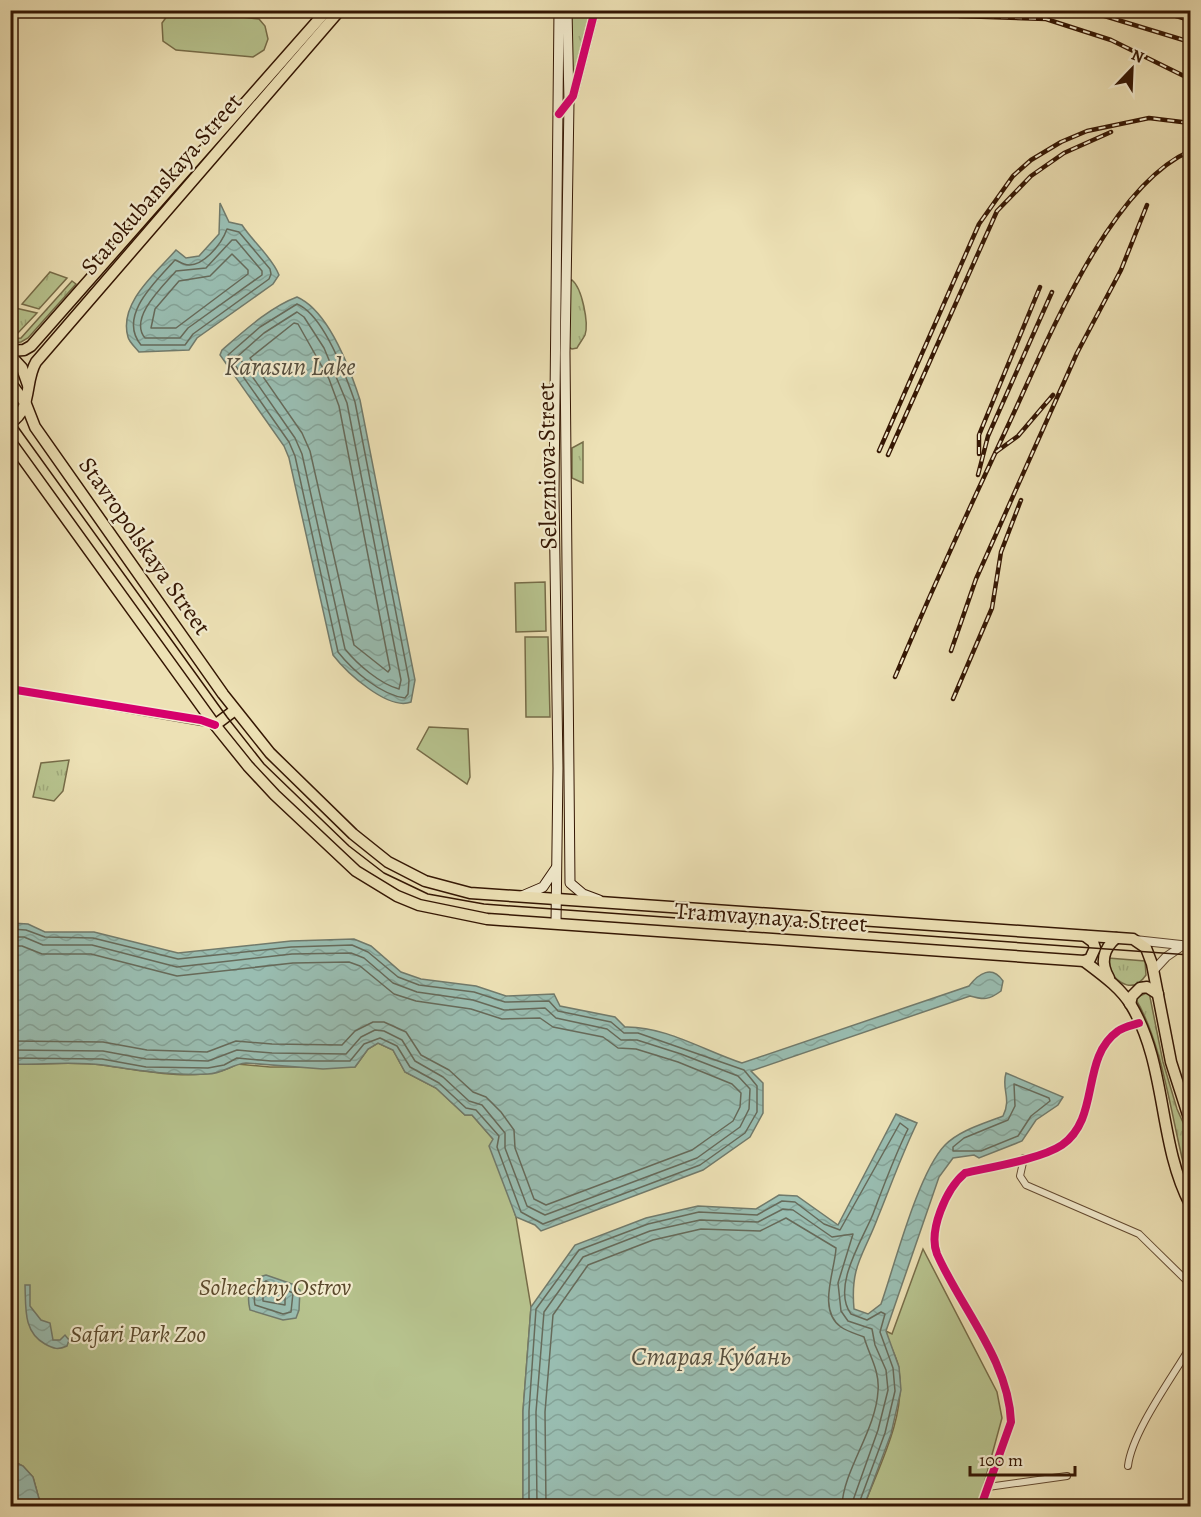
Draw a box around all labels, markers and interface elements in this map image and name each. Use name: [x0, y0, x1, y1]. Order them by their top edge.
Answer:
north arrow: [1102, 39, 1162, 99]
text: N: [1128, 44, 1147, 69]
street label: Starokubanskaya Street: [73, 86, 249, 282]
water label: Karasun Lake: [224, 349, 356, 384]
street label: Selezniova Street: [530, 382, 564, 550]
street label: Stavropolskaya Street: [72, 451, 219, 641]
street label: Tramvaynaya Street: [674, 894, 868, 940]
park label: Solnechny Ostrov: [199, 1271, 351, 1303]
park label: Safari Park Zoo: [70, 1318, 206, 1350]
water label: Старая Кубань: [631, 1339, 791, 1374]
scale bar: [970, 1439, 1075, 1477]
text: 100 m: [979, 1448, 1023, 1472]

